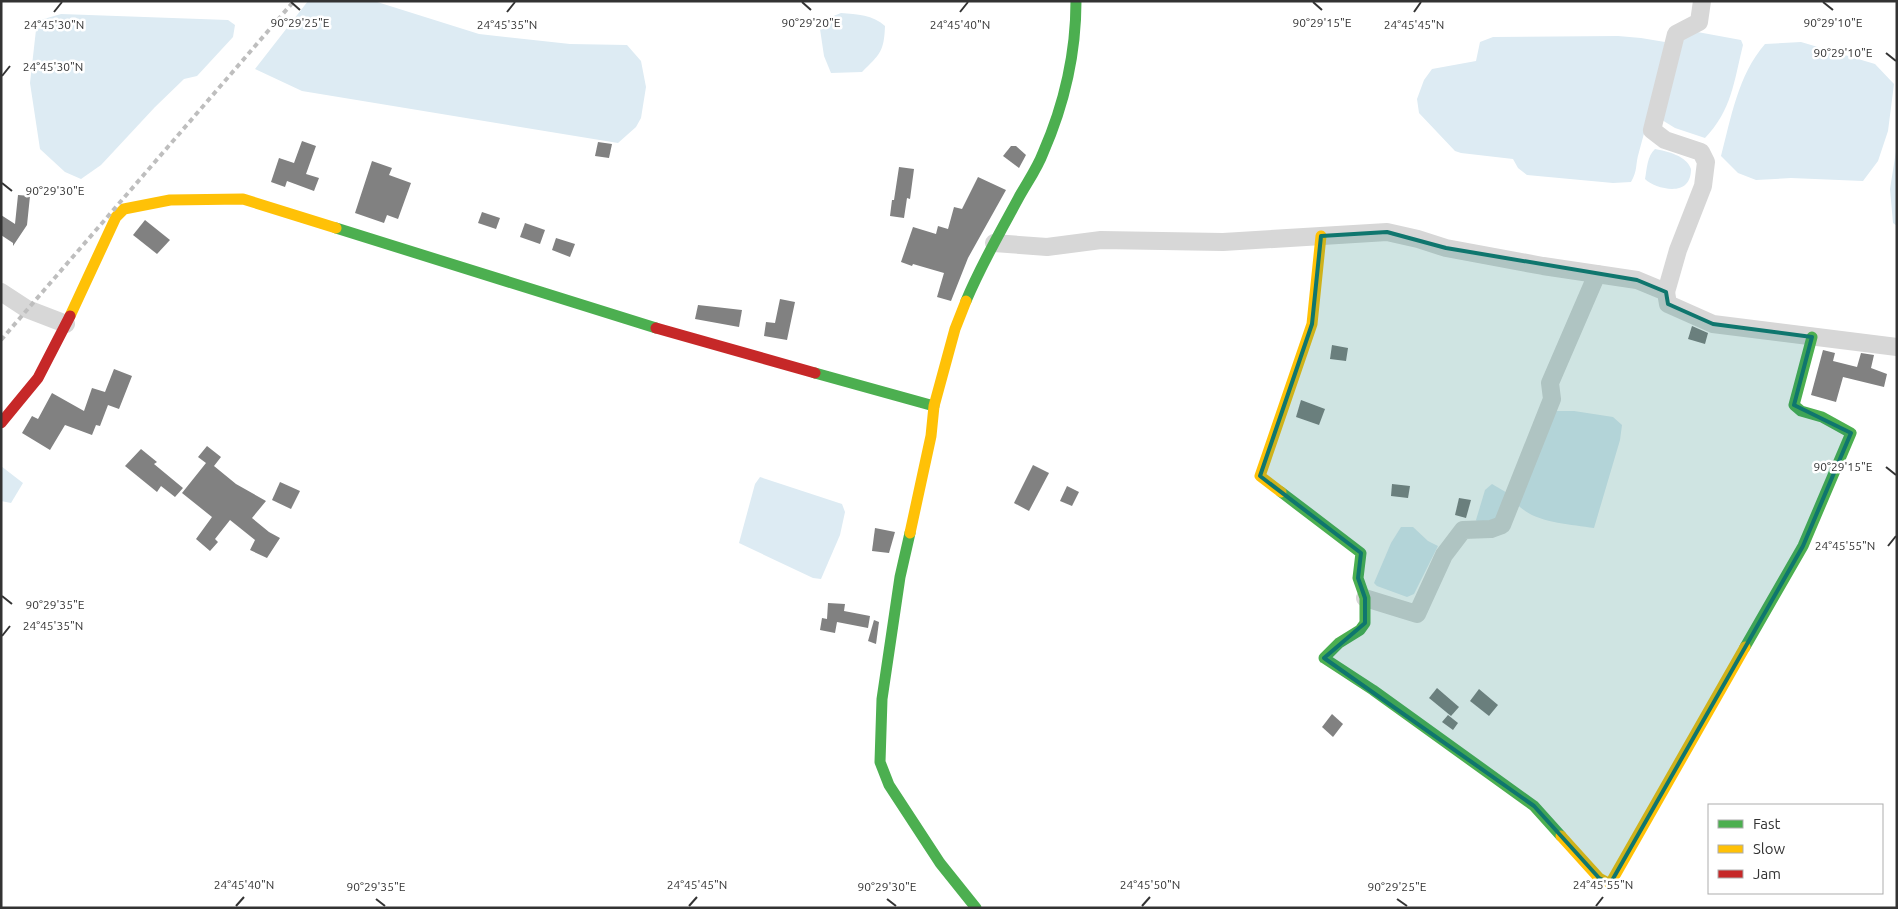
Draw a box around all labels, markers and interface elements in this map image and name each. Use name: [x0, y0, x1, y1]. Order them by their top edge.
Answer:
text: 90°29'25"E: [271, 16, 330, 29]
text: 90°29'20"E: [782, 16, 841, 29]
text: 90°29'15"E: [1293, 16, 1352, 29]
text: 90°29'10"E: [1804, 16, 1863, 29]
text: 24°45'30"N: [24, 18, 84, 31]
text: 24°45'35"N: [477, 18, 537, 31]
text: 24°45'40"N: [930, 18, 990, 31]
text: 24°45'45"N: [1384, 18, 1444, 31]
text: 90°29'10"E: [1814, 46, 1873, 59]
text: 24°45'30"N: [23, 60, 83, 73]
text: 90°29'30"E: [26, 184, 85, 197]
text: 90°29'15"E: [1814, 460, 1873, 473]
text: 24°45'55"N: [1815, 539, 1875, 552]
text: 90°29'35"E: [26, 598, 85, 611]
text: 24°45'35"N: [23, 619, 83, 632]
legend: [1708, 804, 1883, 894]
text: Fast: [1753, 815, 1781, 832]
text: Slow: [1753, 840, 1786, 857]
text: Jam: [1753, 865, 1781, 882]
text: 24°45'40"N: [214, 878, 274, 891]
text: 24°45'45"N: [667, 878, 727, 891]
text: 24°45'50"N: [1120, 878, 1180, 891]
text: 24°45'55"N: [1573, 878, 1633, 891]
text: 90°29'35"E: [347, 880, 406, 893]
text: 90°29'30"E: [858, 880, 917, 893]
text: 90°29'25"E: [1368, 880, 1427, 893]

